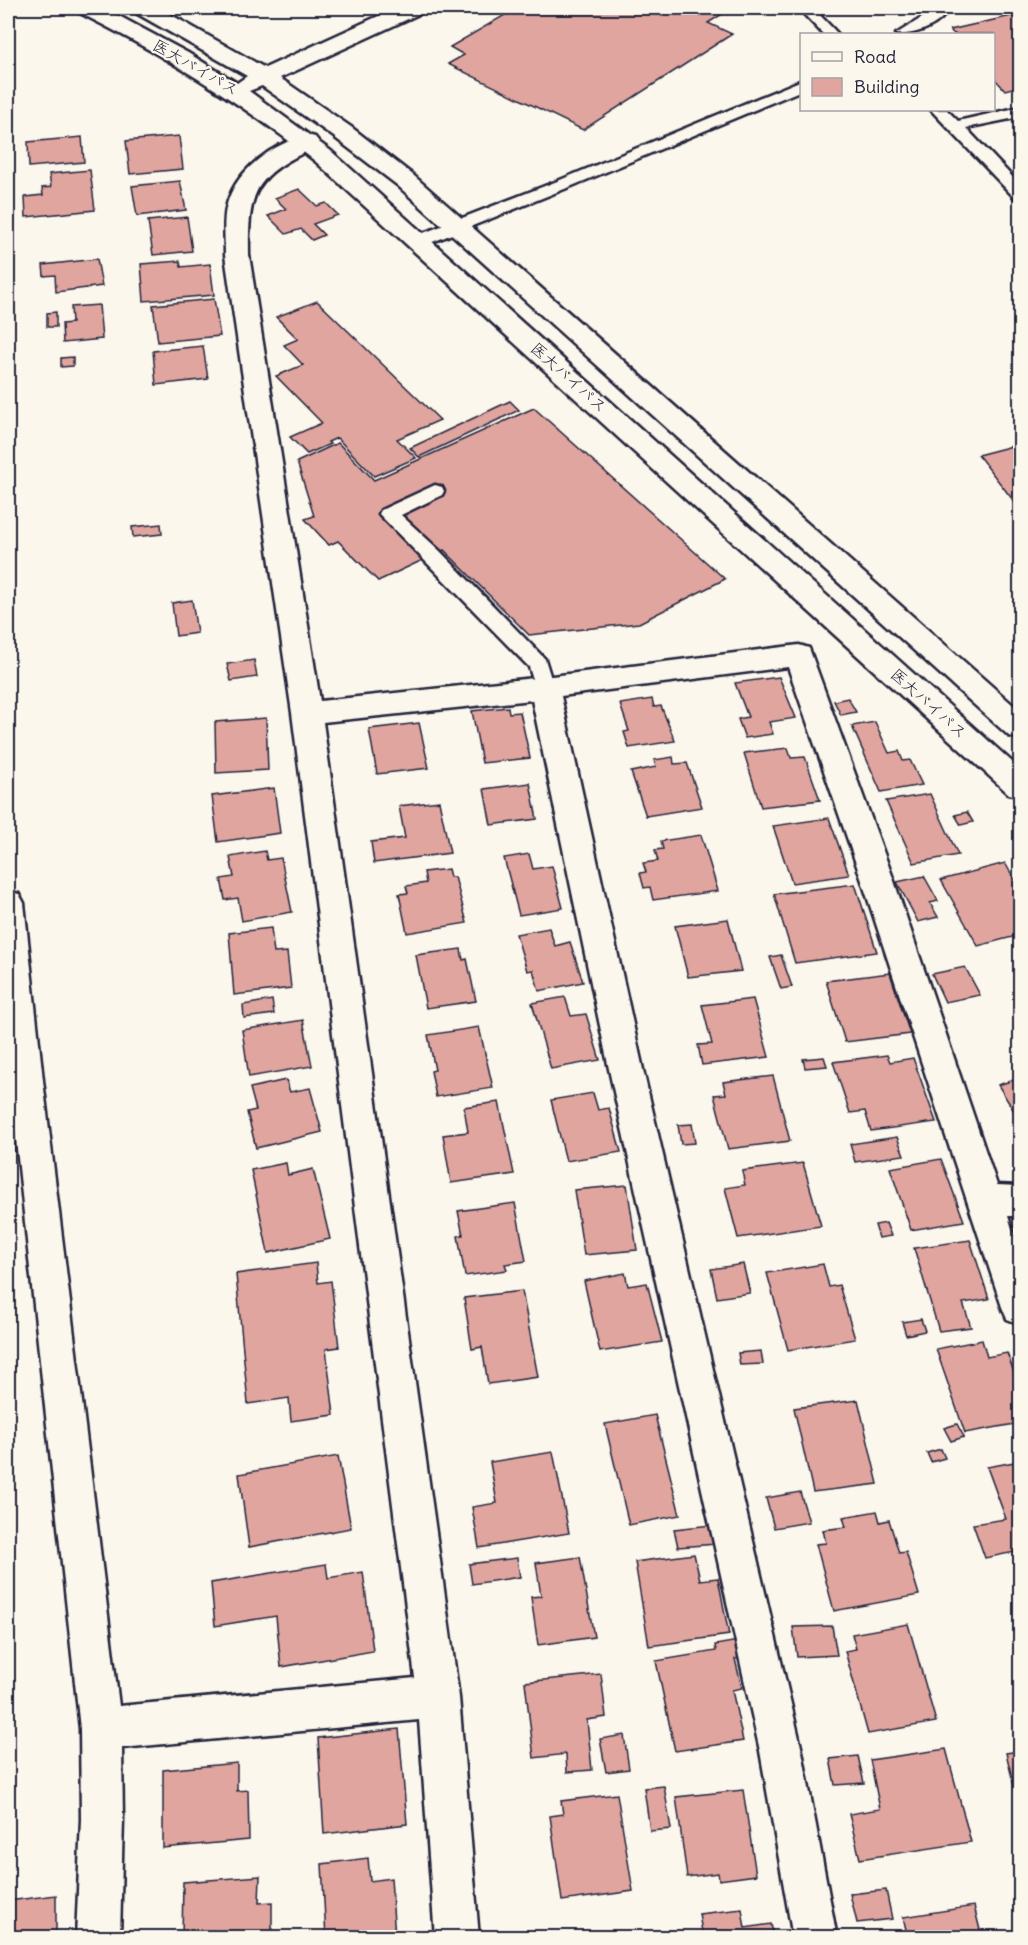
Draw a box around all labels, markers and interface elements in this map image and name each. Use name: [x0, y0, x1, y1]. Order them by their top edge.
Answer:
legend: [800, 33, 995, 111]
street label: 医大バイパス: [150, 34, 242, 100]
text: Road: [854, 45, 897, 68]
text: Building: [854, 75, 919, 98]
street label: 医大バイパス: [527, 338, 611, 416]
street label: 医大バイパス: [887, 664, 971, 742]

